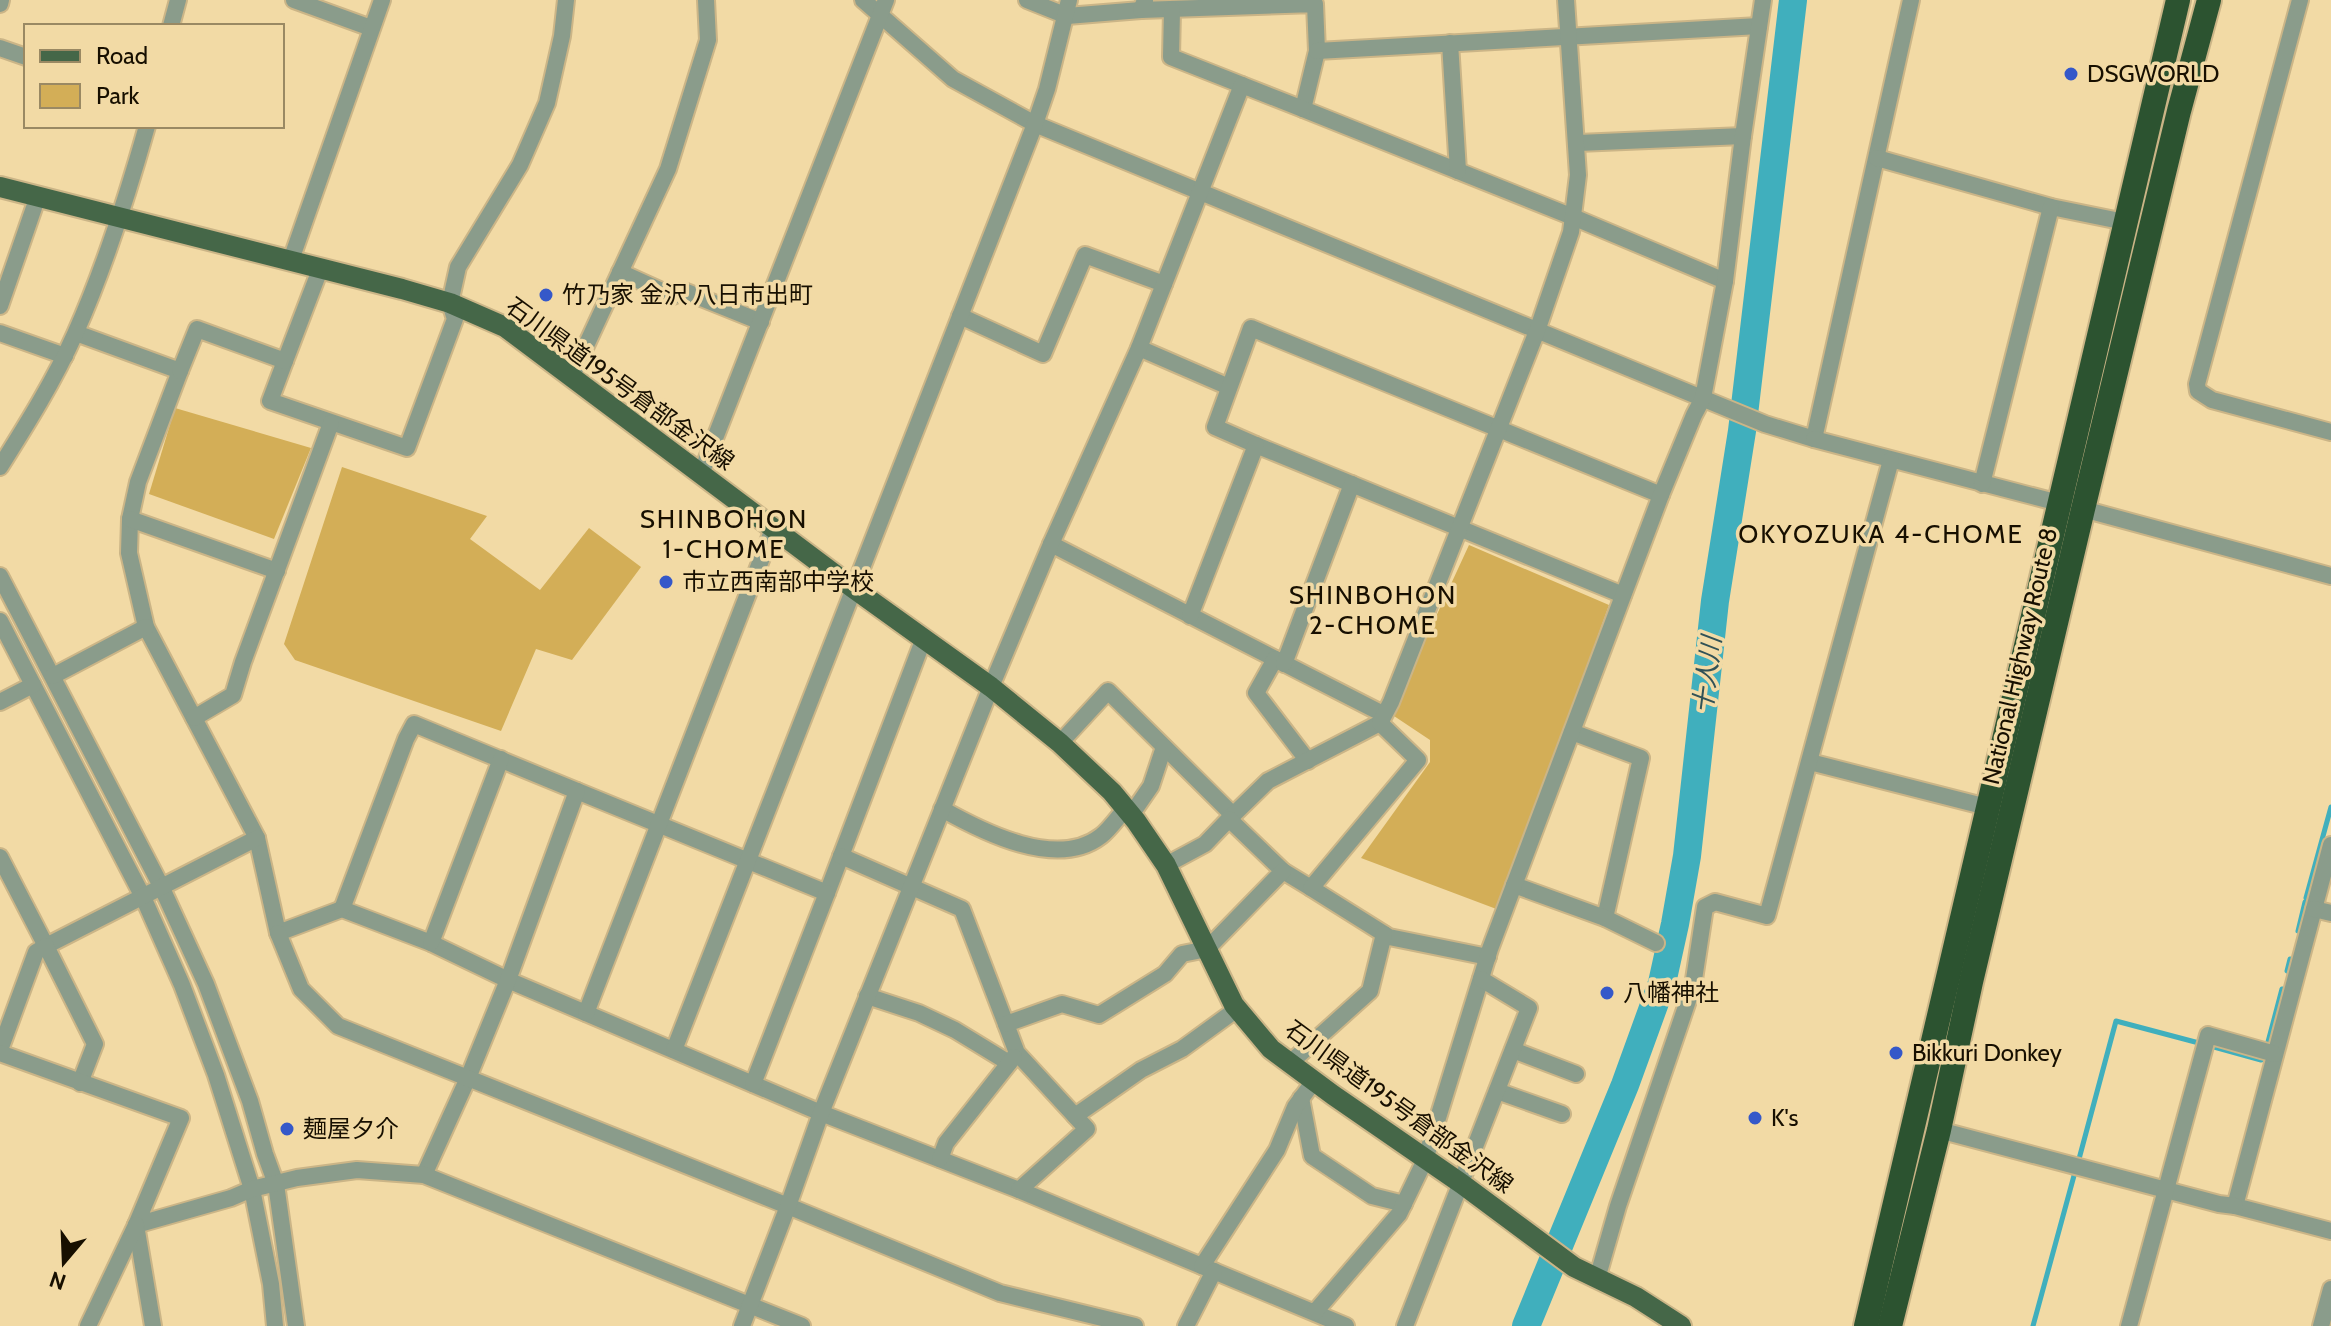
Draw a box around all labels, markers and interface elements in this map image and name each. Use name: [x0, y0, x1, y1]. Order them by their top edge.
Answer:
legend: [24, 24, 284, 128]
text: Road: [96, 41, 148, 70]
place label: DSGWORLD: [2087, 59, 2220, 88]
marker: DSGWORLD: [2062, 65, 2080, 83]
text: Park: [96, 81, 139, 110]
place label: 竹乃家 金沢 八日市出町: [562, 280, 813, 309]
marker: 竹乃家 金沢 八日市出町: [537, 286, 555, 304]
street label: 石川県道195号倉部金沢線: [501, 291, 740, 476]
district label: SHINBOHON 1-CHOME: [640, 503, 808, 565]
district label: OKYOZUKA 4-CHOME: [1738, 518, 2024, 550]
street label: National Highway Route 8: [1976, 525, 2063, 787]
place label: 市立西南部中学校: [682, 567, 874, 596]
marker: 市立西南部中学校: [657, 573, 675, 591]
district label: SHINBOHON 2-CHOME: [1289, 579, 1457, 641]
water label: 十人川: [1686, 631, 1728, 716]
place label: 八幡神社: [1623, 978, 1719, 1007]
marker: 八幡神社: [1598, 984, 1616, 1002]
street label: 石川県道195号倉部金沢線: [1280, 1014, 1519, 1199]
place label: Bikkuri Donkey: [1912, 1038, 2062, 1067]
marker: Bikkuri Donkey: [1887, 1044, 1905, 1062]
place label: K's: [1771, 1103, 1798, 1132]
marker: K's: [1746, 1109, 1764, 1127]
place label: 麺屋夕介: [303, 1114, 399, 1143]
marker: 麺屋夕介: [278, 1120, 296, 1138]
north arrow: [24, 1222, 104, 1302]
text: N: [46, 1265, 69, 1296]

